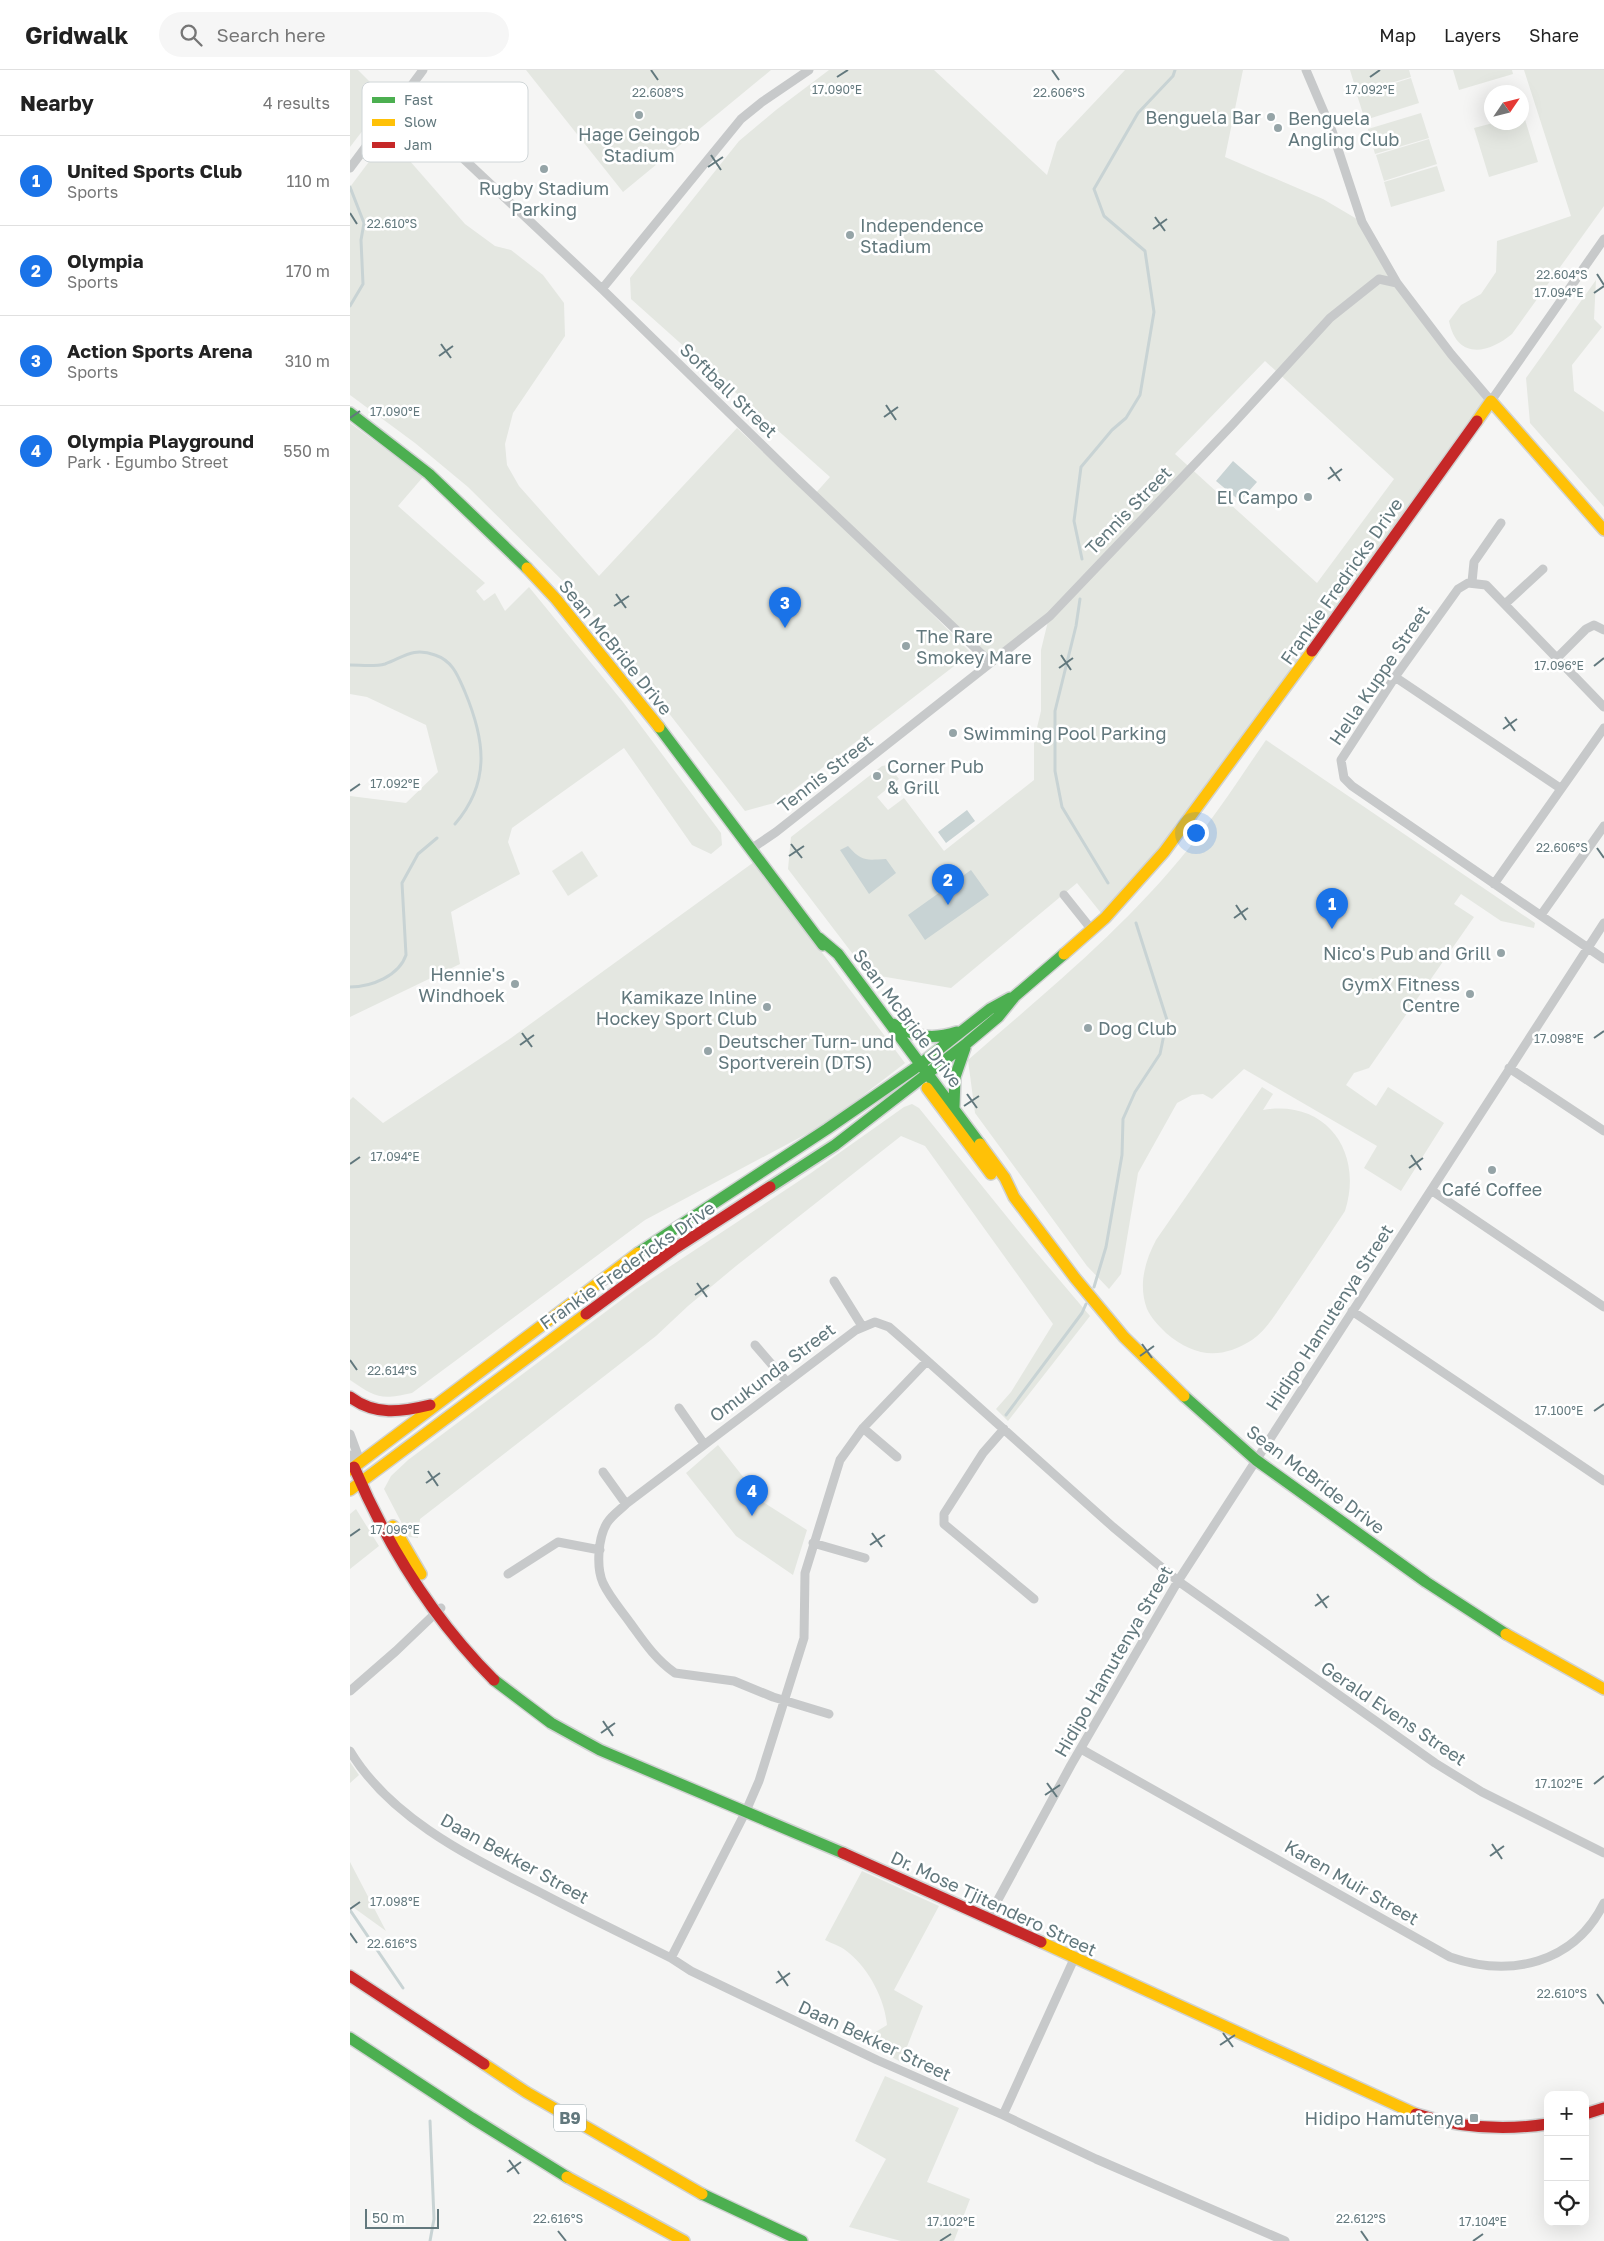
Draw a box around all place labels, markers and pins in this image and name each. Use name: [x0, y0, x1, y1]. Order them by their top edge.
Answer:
place label: Benguela Bar: [1145, 106, 1261, 128]
place label: Benguela Angling Club: [1288, 107, 1399, 150]
marker: Hage Geingob Stadium: [633, 109, 645, 121]
marker: Benguela Bar: [1265, 111, 1277, 123]
marker: Benguela Angling Club: [1272, 122, 1284, 134]
place label: Hage Geingob Stadium: [578, 123, 700, 166]
marker: Rugby Stadium Parking: [538, 163, 550, 175]
place label: Rugby Stadium Parking: [479, 177, 609, 220]
place label: Independence Stadium: [860, 214, 984, 257]
marker: Independence Stadium: [844, 229, 856, 241]
place label: El Campo: [1217, 486, 1298, 508]
marker: El Campo: [1302, 491, 1314, 503]
pin: 3: [769, 587, 801, 628]
place label: The Rare Smokey Mare: [916, 625, 1032, 668]
marker: The Rare Smokey Mare: [900, 640, 912, 652]
place label: Swimming Pool Parking: [963, 722, 1166, 744]
marker: Swimming Pool Parking: [947, 727, 959, 739]
place label: Corner Pub & Grill: [887, 755, 984, 798]
marker: Corner Pub & Grill: [871, 770, 883, 782]
pin: 2: [932, 864, 964, 905]
pin: 1: [1316, 888, 1348, 929]
place label: Nico's Pub and Grill: [1323, 942, 1491, 964]
marker: Nico's Pub and Grill: [1495, 947, 1507, 959]
place label: Hennie's Windhoek: [418, 963, 505, 1006]
place label: GymX Fitness Centre: [1342, 973, 1460, 1016]
marker: Hennie's Windhoek: [509, 978, 521, 990]
place label: Kamikaze Inline Hockey Sport Club: [596, 986, 757, 1029]
marker: GymX Fitness Centre: [1464, 988, 1476, 1000]
marker: Kamikaze Inline Hockey Sport Club: [761, 1001, 773, 1013]
place label: Dog Club: [1098, 1017, 1177, 1039]
marker: Dog Club: [1082, 1022, 1094, 1034]
place label: Deutscher Turn- und Sportverein (DTS): [718, 1030, 894, 1073]
marker: Deutscher Turn- und Sportverein (DTS): [702, 1045, 714, 1057]
marker: Café Coffee: [1486, 1164, 1498, 1176]
place label: Café Coffee: [1442, 1178, 1542, 1200]
pin: 4: [736, 1475, 768, 1516]
place label: Hidipo Hamutenya: [1305, 2107, 1464, 2129]
marker: Hidipo Hamutenya: [1468, 2112, 1480, 2124]

